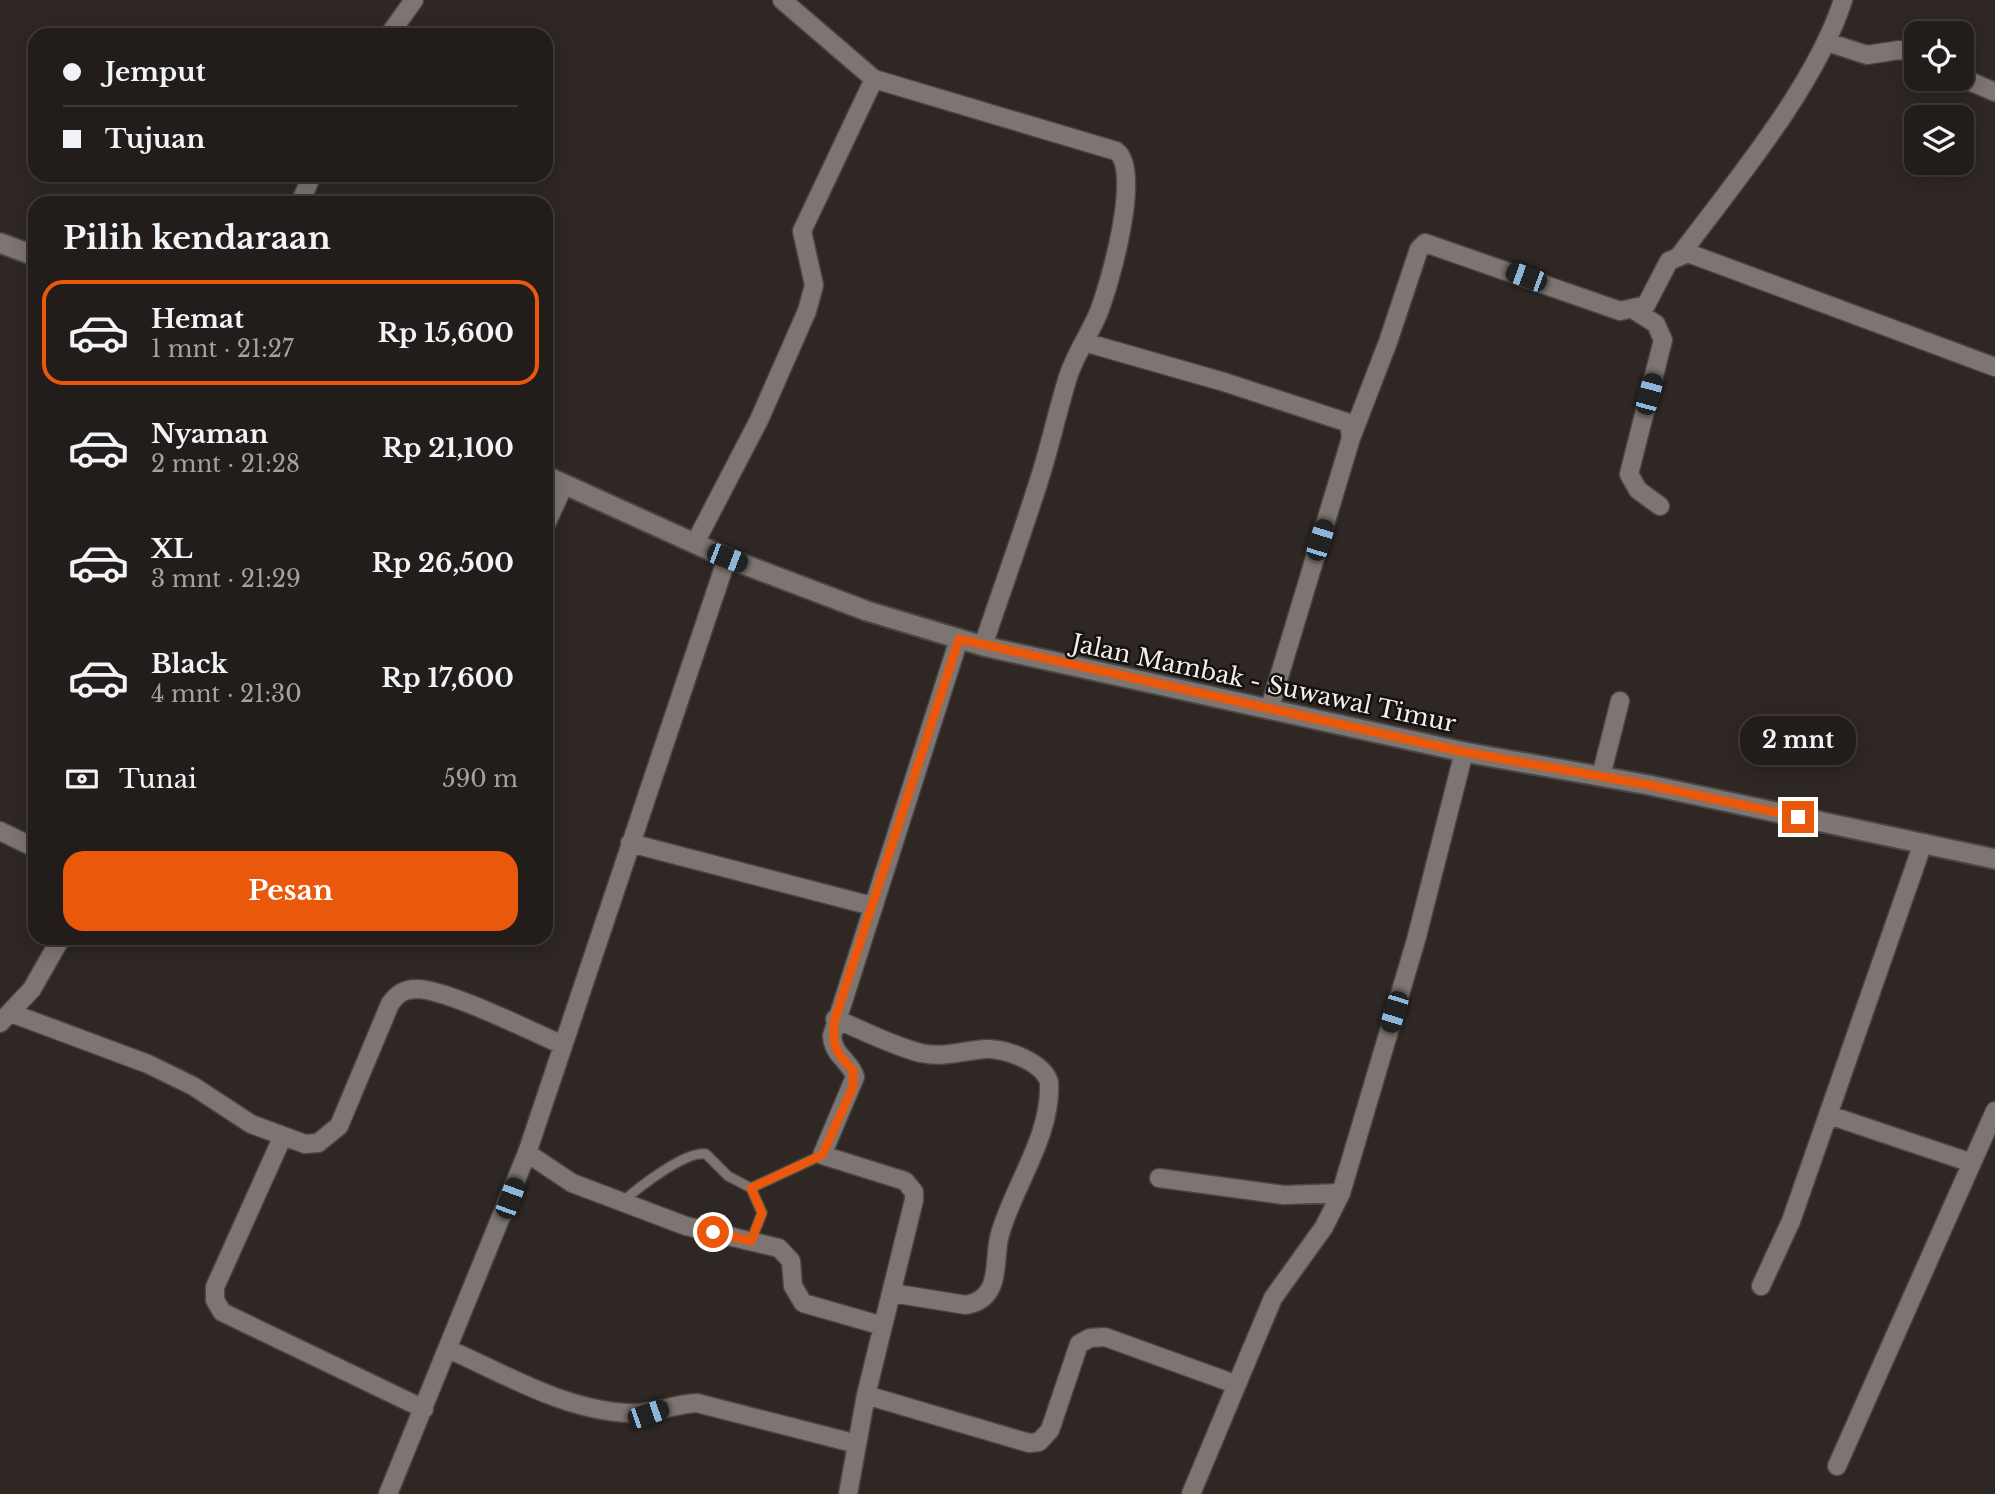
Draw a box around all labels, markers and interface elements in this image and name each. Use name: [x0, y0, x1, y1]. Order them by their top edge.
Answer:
map controls: [1904, 21, 1974, 175]
button: locate: [1904, 21, 1974, 91]
text: Jemput: [105, 56, 206, 88]
button: layers: [1904, 105, 1974, 175]
text: Tujuan: [105, 123, 205, 155]
text: Pilih kendaraan: [63, 218, 331, 258]
car: [1503, 260, 1550, 294]
icon: car: [67, 301, 130, 364]
text: Hemat: [151, 303, 244, 335]
text: Rp 15,600: [378, 317, 514, 349]
text: 1 mnt · 21:27: [151, 335, 294, 363]
car: [1634, 371, 1665, 417]
icon: car: [67, 416, 130, 479]
text: Nyaman: [151, 418, 268, 450]
text: Rp 21,100: [382, 432, 514, 464]
text: 2 mnt · 21:28: [151, 450, 300, 478]
car: [1304, 517, 1337, 563]
icon: car: [67, 531, 130, 594]
text: XL: [151, 533, 193, 565]
car: [704, 541, 751, 575]
text: Rp 26,500: [372, 547, 514, 579]
text: 3 mnt · 21:29: [151, 565, 301, 593]
street label: Jalan Mambak - Suwawal Timur: [1066, 627, 1459, 738]
icon: car: [67, 646, 130, 709]
text: Black: [151, 648, 228, 680]
text: Rp 17,600: [381, 662, 514, 694]
text: 4 mnt · 21:30: [151, 680, 302, 708]
callout: 2 mnt: [1740, 716, 1856, 764]
text: 2 mnt: [1762, 726, 1834, 754]
icon: cash: [63, 760, 101, 798]
text: Tunai: [119, 763, 197, 795]
text: 590 m: [442, 765, 518, 793]
route end: [1782, 801, 1814, 833]
button: Pesan: [63, 851, 518, 931]
car: [1378, 989, 1411, 1035]
car: [493, 1175, 528, 1221]
route start: [697, 1216, 729, 1248]
car: [625, 1397, 672, 1431]

